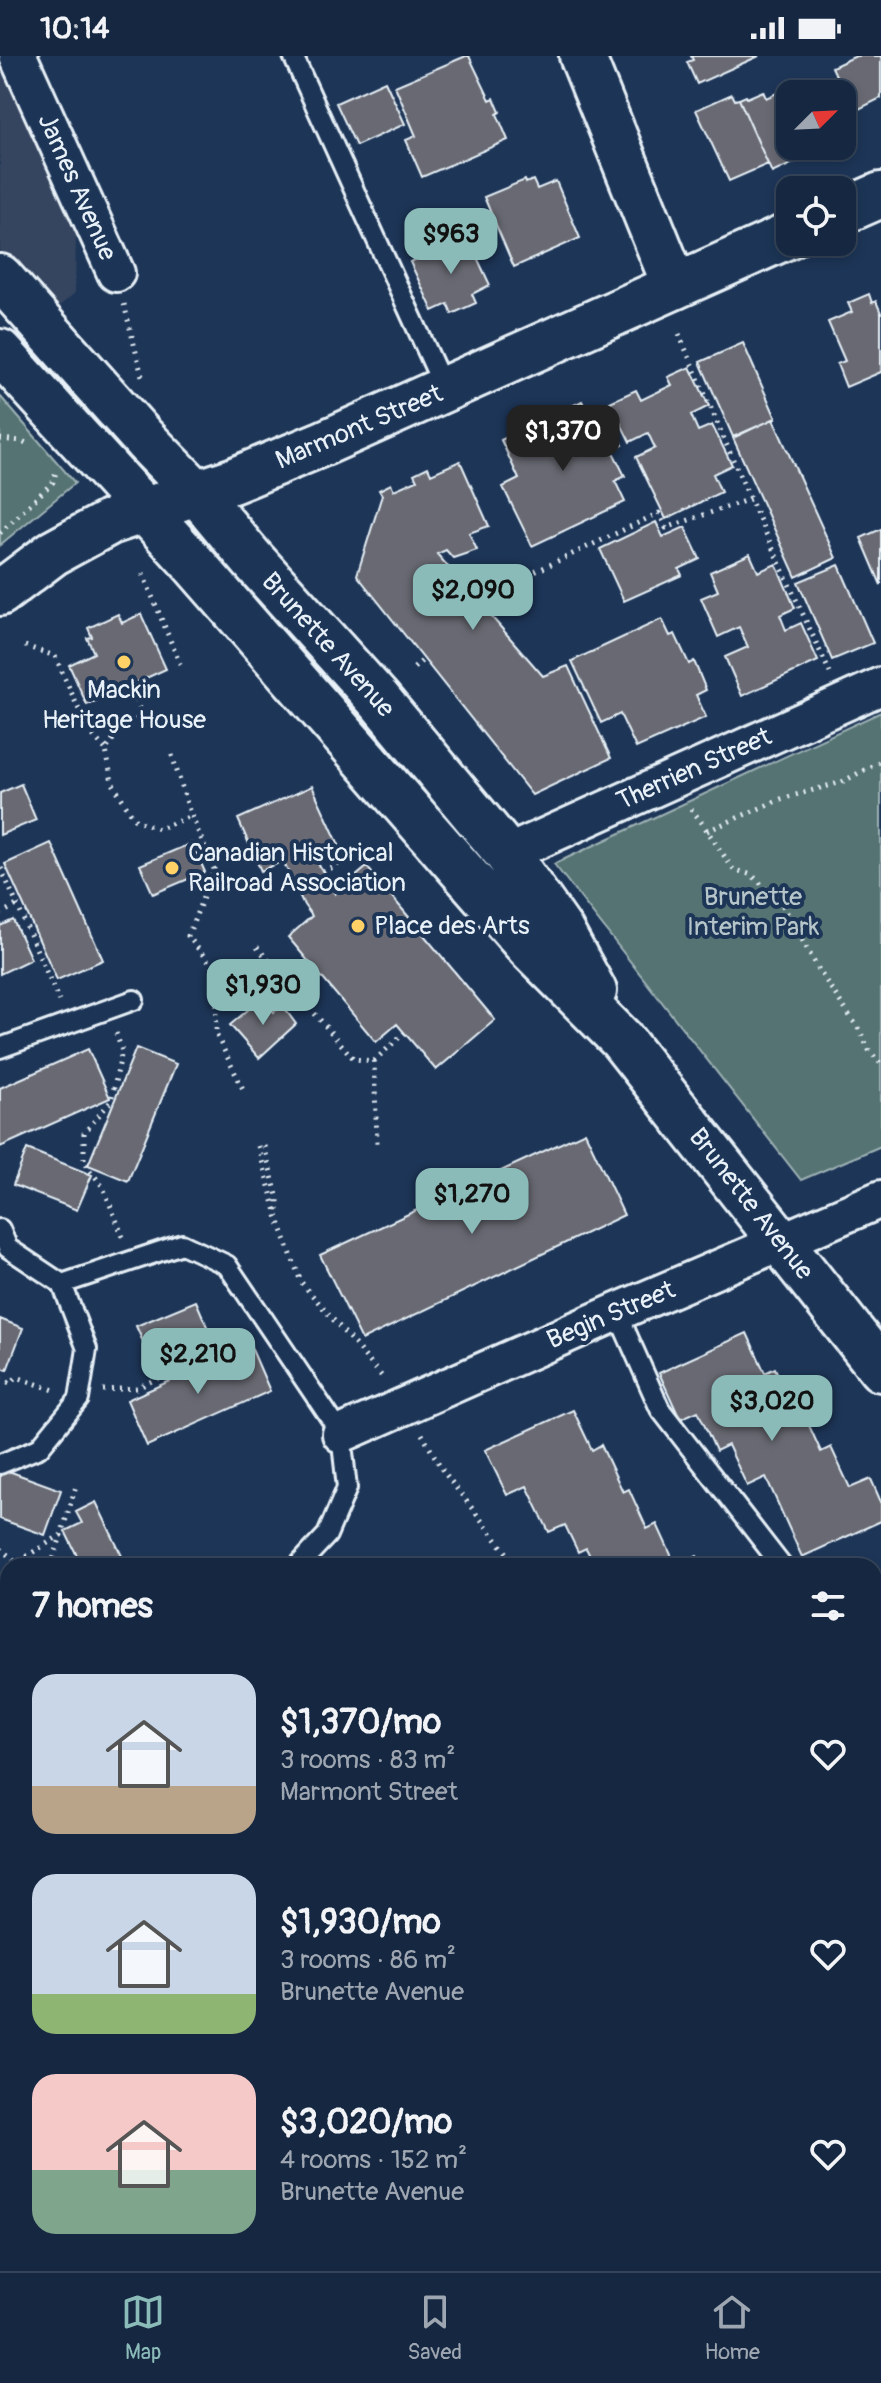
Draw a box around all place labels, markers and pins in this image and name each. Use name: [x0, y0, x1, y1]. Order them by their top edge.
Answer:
pin: $963: [404, 208, 498, 276]
pin: $1,370: [498, 405, 628, 473]
pin: $2,090: [408, 564, 538, 632]
marker: Mackin Heritage House: [115, 653, 133, 671]
place label: Mackin Heritage House: [42, 674, 206, 736]
place label: Canadian Historical Railroad Association: [188, 837, 406, 899]
marker: Canadian Historical Railroad Association: [163, 859, 181, 877]
place label: Place des Arts: [374, 910, 530, 942]
marker: Place des Arts: [349, 917, 367, 935]
pin: $1,930: [198, 959, 328, 1027]
pin: $1,270: [407, 1168, 537, 1236]
pin: $2,210: [133, 1328, 263, 1396]
pin: $3,020: [707, 1375, 837, 1443]

